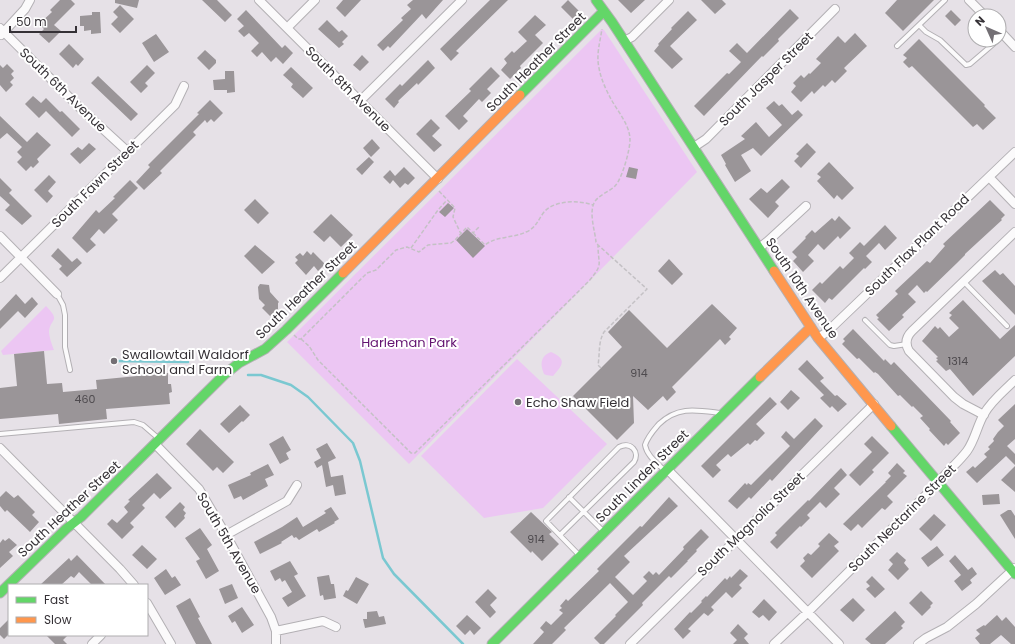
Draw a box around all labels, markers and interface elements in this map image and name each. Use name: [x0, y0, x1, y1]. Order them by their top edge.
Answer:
scale bar: [10, 8, 76, 34]
street label: South Heather Street: [482, 8, 590, 116]
north arrow: [967, 8, 1007, 48]
text: N: [971, 12, 989, 30]
text: 50 m: [16, 13, 47, 30]
street label: South Jasper Street: [715, 27, 818, 130]
street label: South 8th Avenue: [301, 42, 395, 136]
street label: South 6th Avenue: [15, 43, 111, 137]
street label: South Fawn Street: [47, 136, 143, 232]
street label: South Flax Plant Road: [860, 190, 974, 300]
street label: South 10th Avenue: [761, 234, 843, 342]
street label: South Heather Street: [251, 236, 361, 343]
park label: Harleman Park: [361, 333, 457, 352]
place label: Swallowtail Waldorf School and Farm: [122, 345, 249, 379]
house number: 1314: [948, 353, 968, 369]
marker: Swallowtail Waldorf School and Farm: [109, 356, 119, 366]
house number: 914: [630, 365, 648, 381]
house number: 460: [75, 391, 95, 407]
place label: Echo Shaw Field: [526, 393, 629, 412]
marker: Echo Shaw Field: [513, 397, 523, 407]
street label: South Linden Street: [591, 425, 693, 527]
street label: South Heather Street: [13, 456, 125, 562]
street label: South Nectarine Street: [844, 460, 960, 576]
street label: South Magnolia Street: [693, 467, 809, 580]
street label: South 5th Avenue: [192, 489, 266, 597]
house number: 914: [527, 531, 545, 547]
legend: [8, 584, 148, 636]
text: Fast: [44, 591, 69, 608]
text: Slow: [44, 611, 72, 628]

